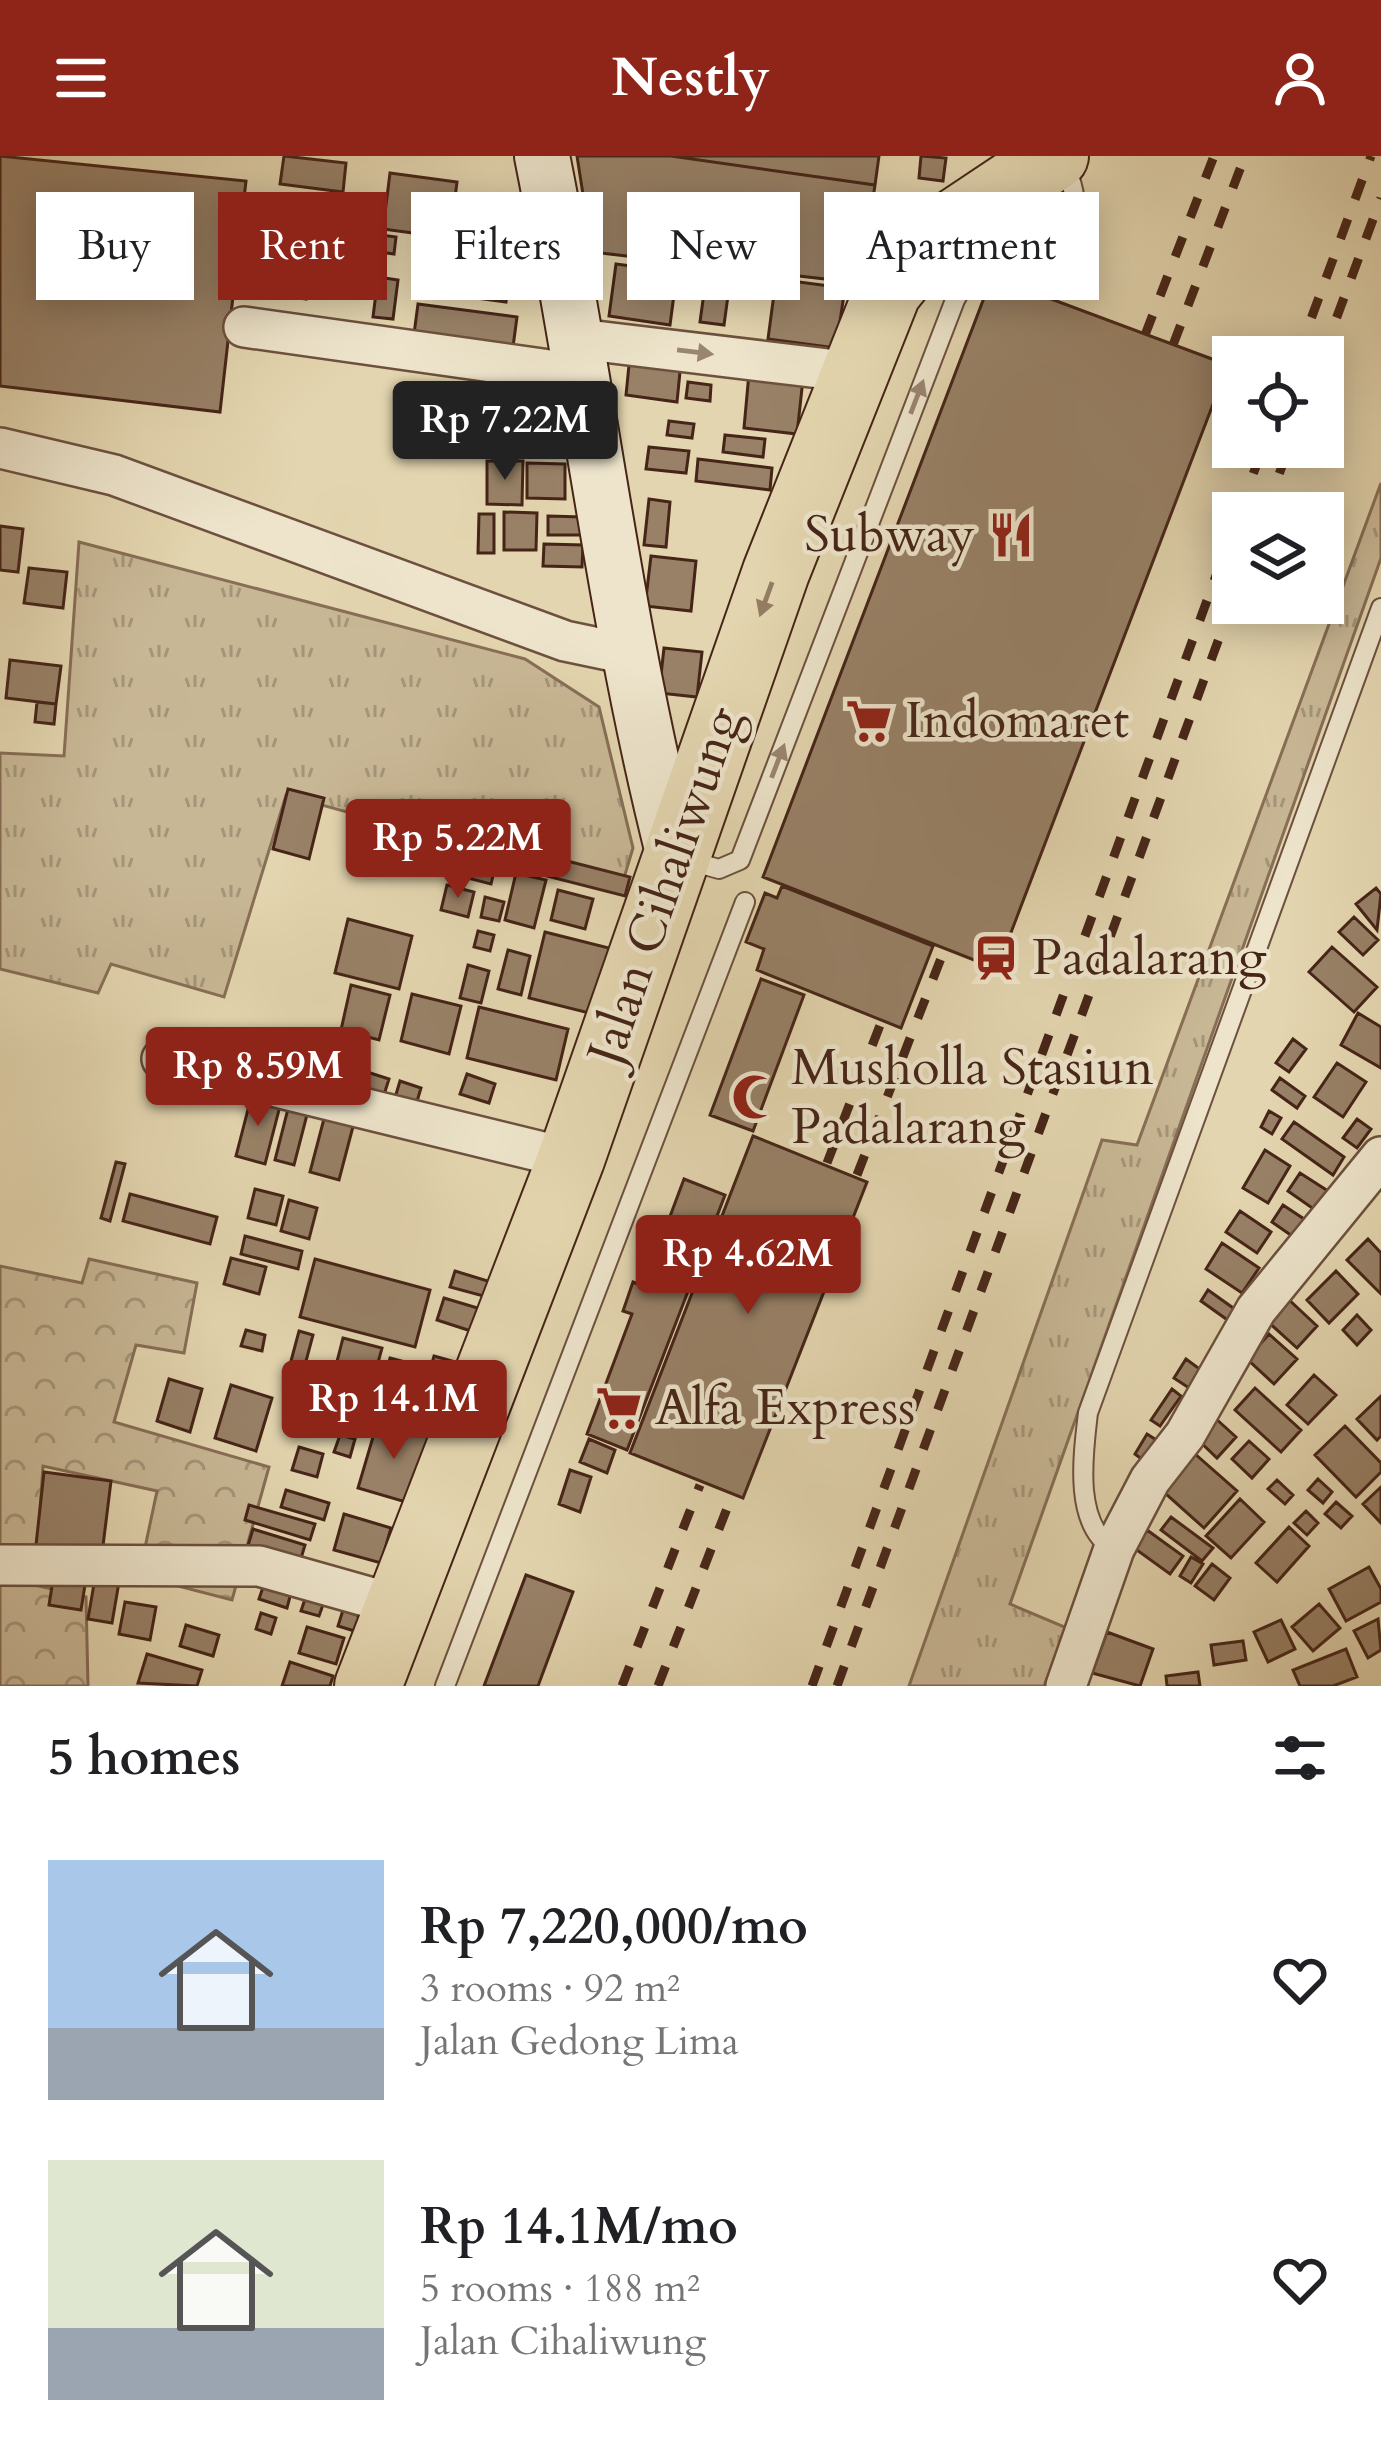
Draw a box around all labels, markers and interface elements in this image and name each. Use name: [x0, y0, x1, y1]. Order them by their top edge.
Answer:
text: Nestly: [611, 42, 770, 115]
icon: menu: [48, 45, 114, 111]
icon: person: [1267, 45, 1333, 111]
chip: Buy: [36, 192, 194, 300]
chip: Rent: [218, 192, 387, 300]
chip: Filters: [411, 192, 603, 300]
chip: New: [627, 192, 800, 300]
chip: Apartment: [824, 192, 1099, 300]
map controls: [1212, 336, 1344, 624]
button: locate: [1212, 336, 1344, 468]
one-way arrow: [677, 343, 715, 362]
one-way arrow: [909, 379, 928, 415]
pin: Rp 7.22M: [381, 381, 629, 483]
text: Rp 7.22M: [420, 393, 590, 446]
button: layers: [1212, 492, 1344, 624]
place label: Subway: [804, 500, 975, 570]
restaurant icon: Subway: [986, 510, 1036, 560]
one-way arrow: [755, 581, 774, 617]
place label: Indomaret: [905, 686, 1129, 756]
supermarket icon: Indomaret: [844, 696, 894, 746]
street label: Jalan Cihaliwung: [569, 697, 759, 1081]
one-way arrow: [770, 743, 788, 779]
pin: Rp 5.22M: [334, 799, 582, 901]
text: Rp 5.22M: [373, 811, 543, 864]
place label: Padalarang: [1032, 923, 1267, 993]
station icon: Padalarang: [971, 933, 1021, 983]
pin: Rp 8.59M: [134, 1027, 382, 1129]
place label: Musholla Stasiun Padalarang: [791, 1033, 1153, 1162]
text: Rp 8.59M: [173, 1039, 343, 1092]
mosque icon: Musholla Stasiun Padalarang: [730, 1072, 780, 1122]
pin: Rp 4.62M: [624, 1215, 872, 1317]
text: Rp 4.62M: [663, 1227, 833, 1280]
pin: Rp 14.1M: [270, 1360, 518, 1462]
text: Rp 14.1M: [309, 1372, 479, 1425]
place label: Alfa Express: [655, 1373, 915, 1443]
supermarket icon: Alfa Express: [594, 1383, 644, 1433]
text: 5 homes: [48, 1723, 240, 1793]
icon: filters: [1267, 1725, 1333, 1791]
text: Rp 7,220,000/mo: [420, 1892, 808, 1962]
icon: home: [144, 1908, 288, 2052]
icon: heart: [1267, 1947, 1333, 2013]
text: 3 rooms · 92 m²: [420, 1962, 680, 2015]
text: Jalan Gedong Lima: [420, 2015, 739, 2068]
text: Rp 14.1M/mo: [420, 2192, 738, 2262]
icon: home: [144, 2208, 288, 2352]
icon: heart: [1267, 2247, 1333, 2313]
text: 5 rooms · 188 m²: [420, 2262, 700, 2315]
text: Jalan Cihaliwung: [420, 2315, 706, 2368]

